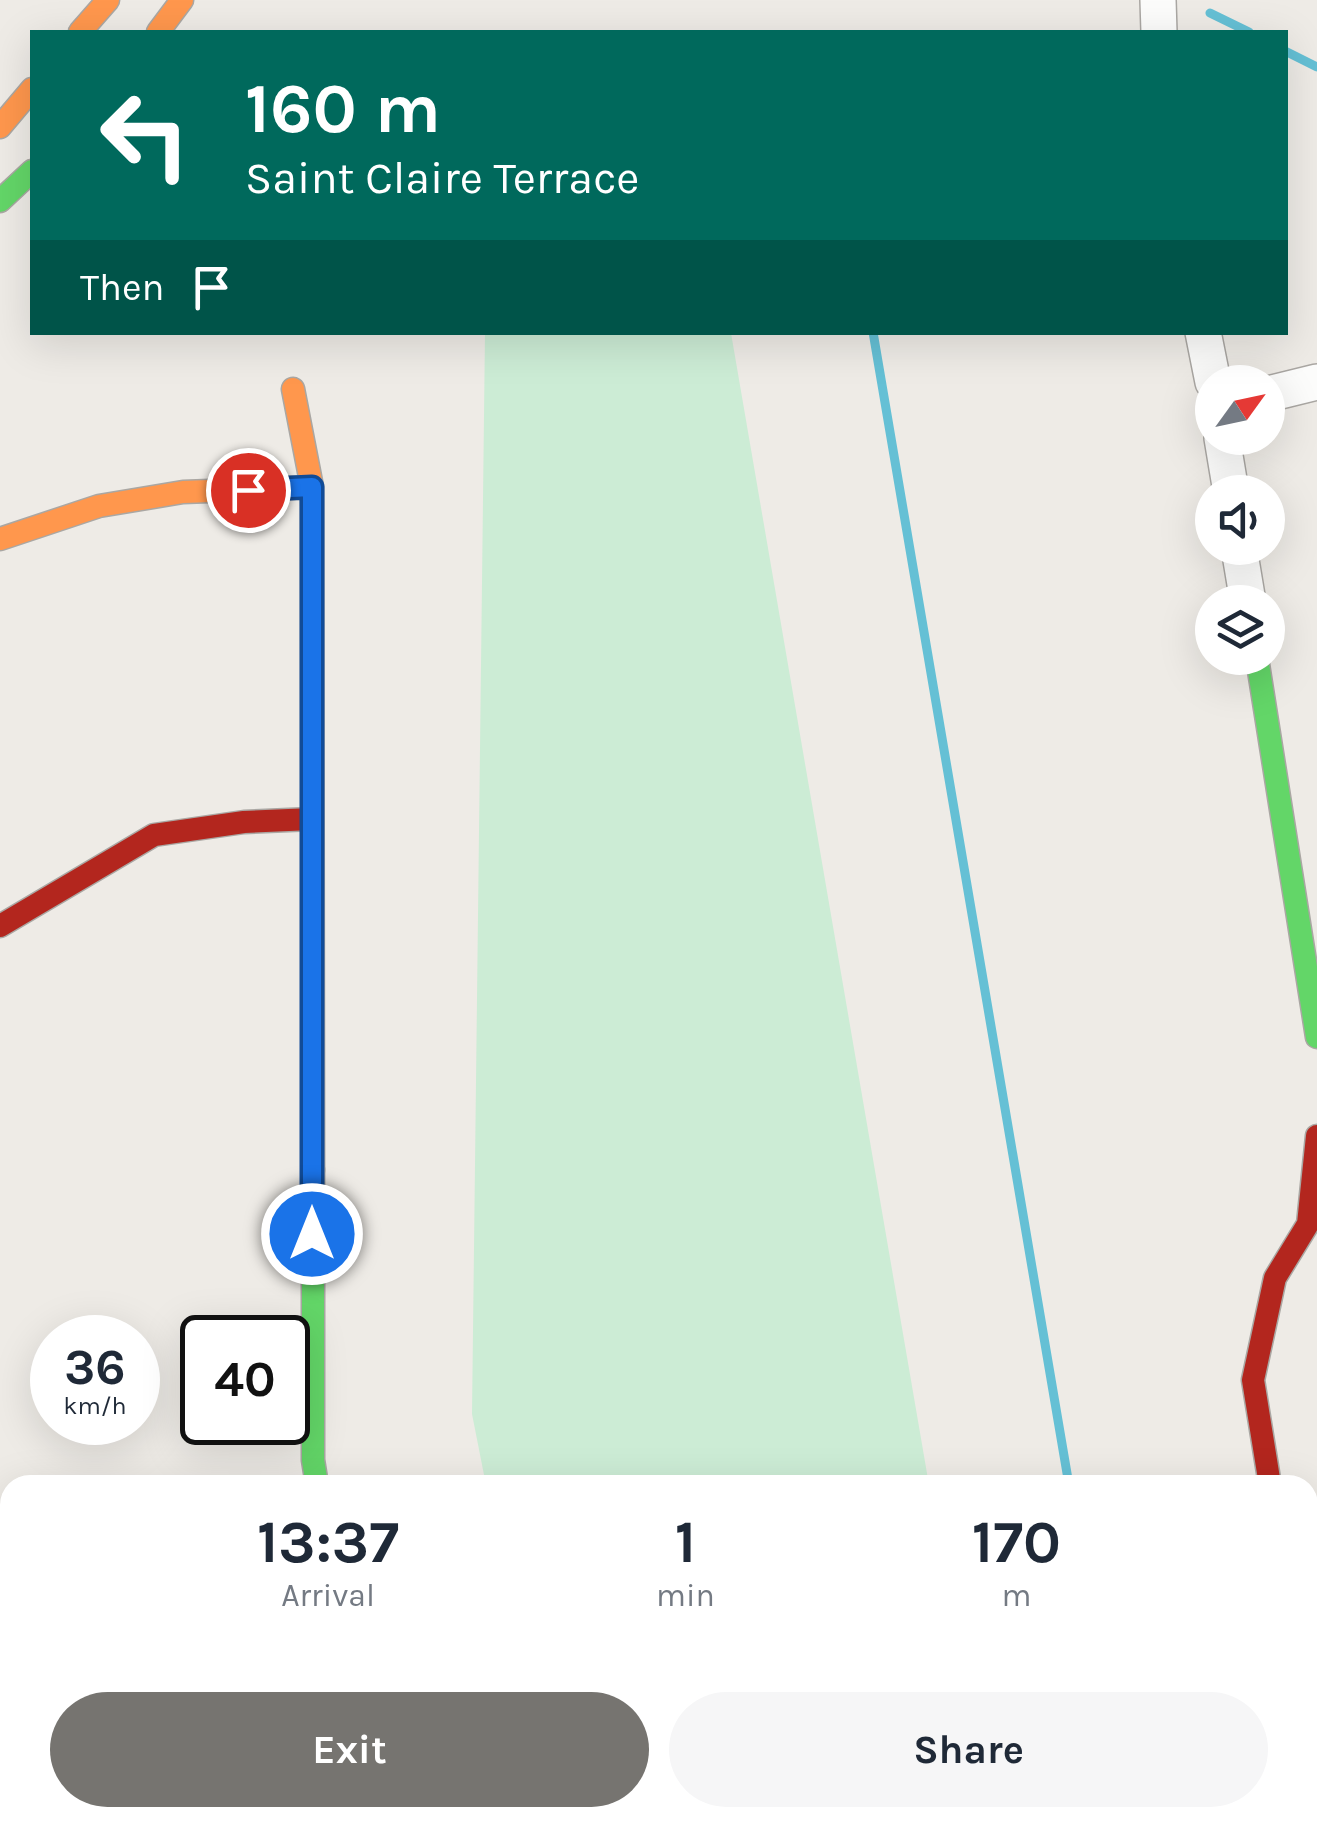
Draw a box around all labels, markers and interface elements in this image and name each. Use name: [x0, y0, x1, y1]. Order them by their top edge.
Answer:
text: 160 m: [245, 68, 441, 150]
icon: left: [80, 70, 210, 200]
text: Saint Claire Terrace: [245, 152, 639, 204]
icon: arrive: [184, 260, 239, 315]
text: Then: [80, 265, 164, 310]
north arrow: [1195, 365, 1285, 455]
map controls: [1195, 365, 1285, 675]
pin: [206, 448, 291, 533]
icon: arrive: [221, 463, 276, 518]
button: sound: [1195, 475, 1285, 565]
button: layers: [1195, 585, 1285, 675]
position arrow: [260, 1182, 364, 1286]
speed limit sign: 40: [180, 1315, 310, 1445]
text: 36: [64, 1338, 126, 1397]
text: km/h: [63, 1391, 127, 1420]
text: 13:37: [257, 1507, 399, 1577]
text: 1: [675, 1507, 696, 1577]
text: 170: [972, 1507, 1061, 1577]
text: Arrival: [281, 1577, 375, 1614]
text: min: [656, 1577, 715, 1614]
text: m: [1001, 1577, 1031, 1614]
button: Exit: [50, 1692, 649, 1807]
button: Share: [669, 1692, 1268, 1807]

